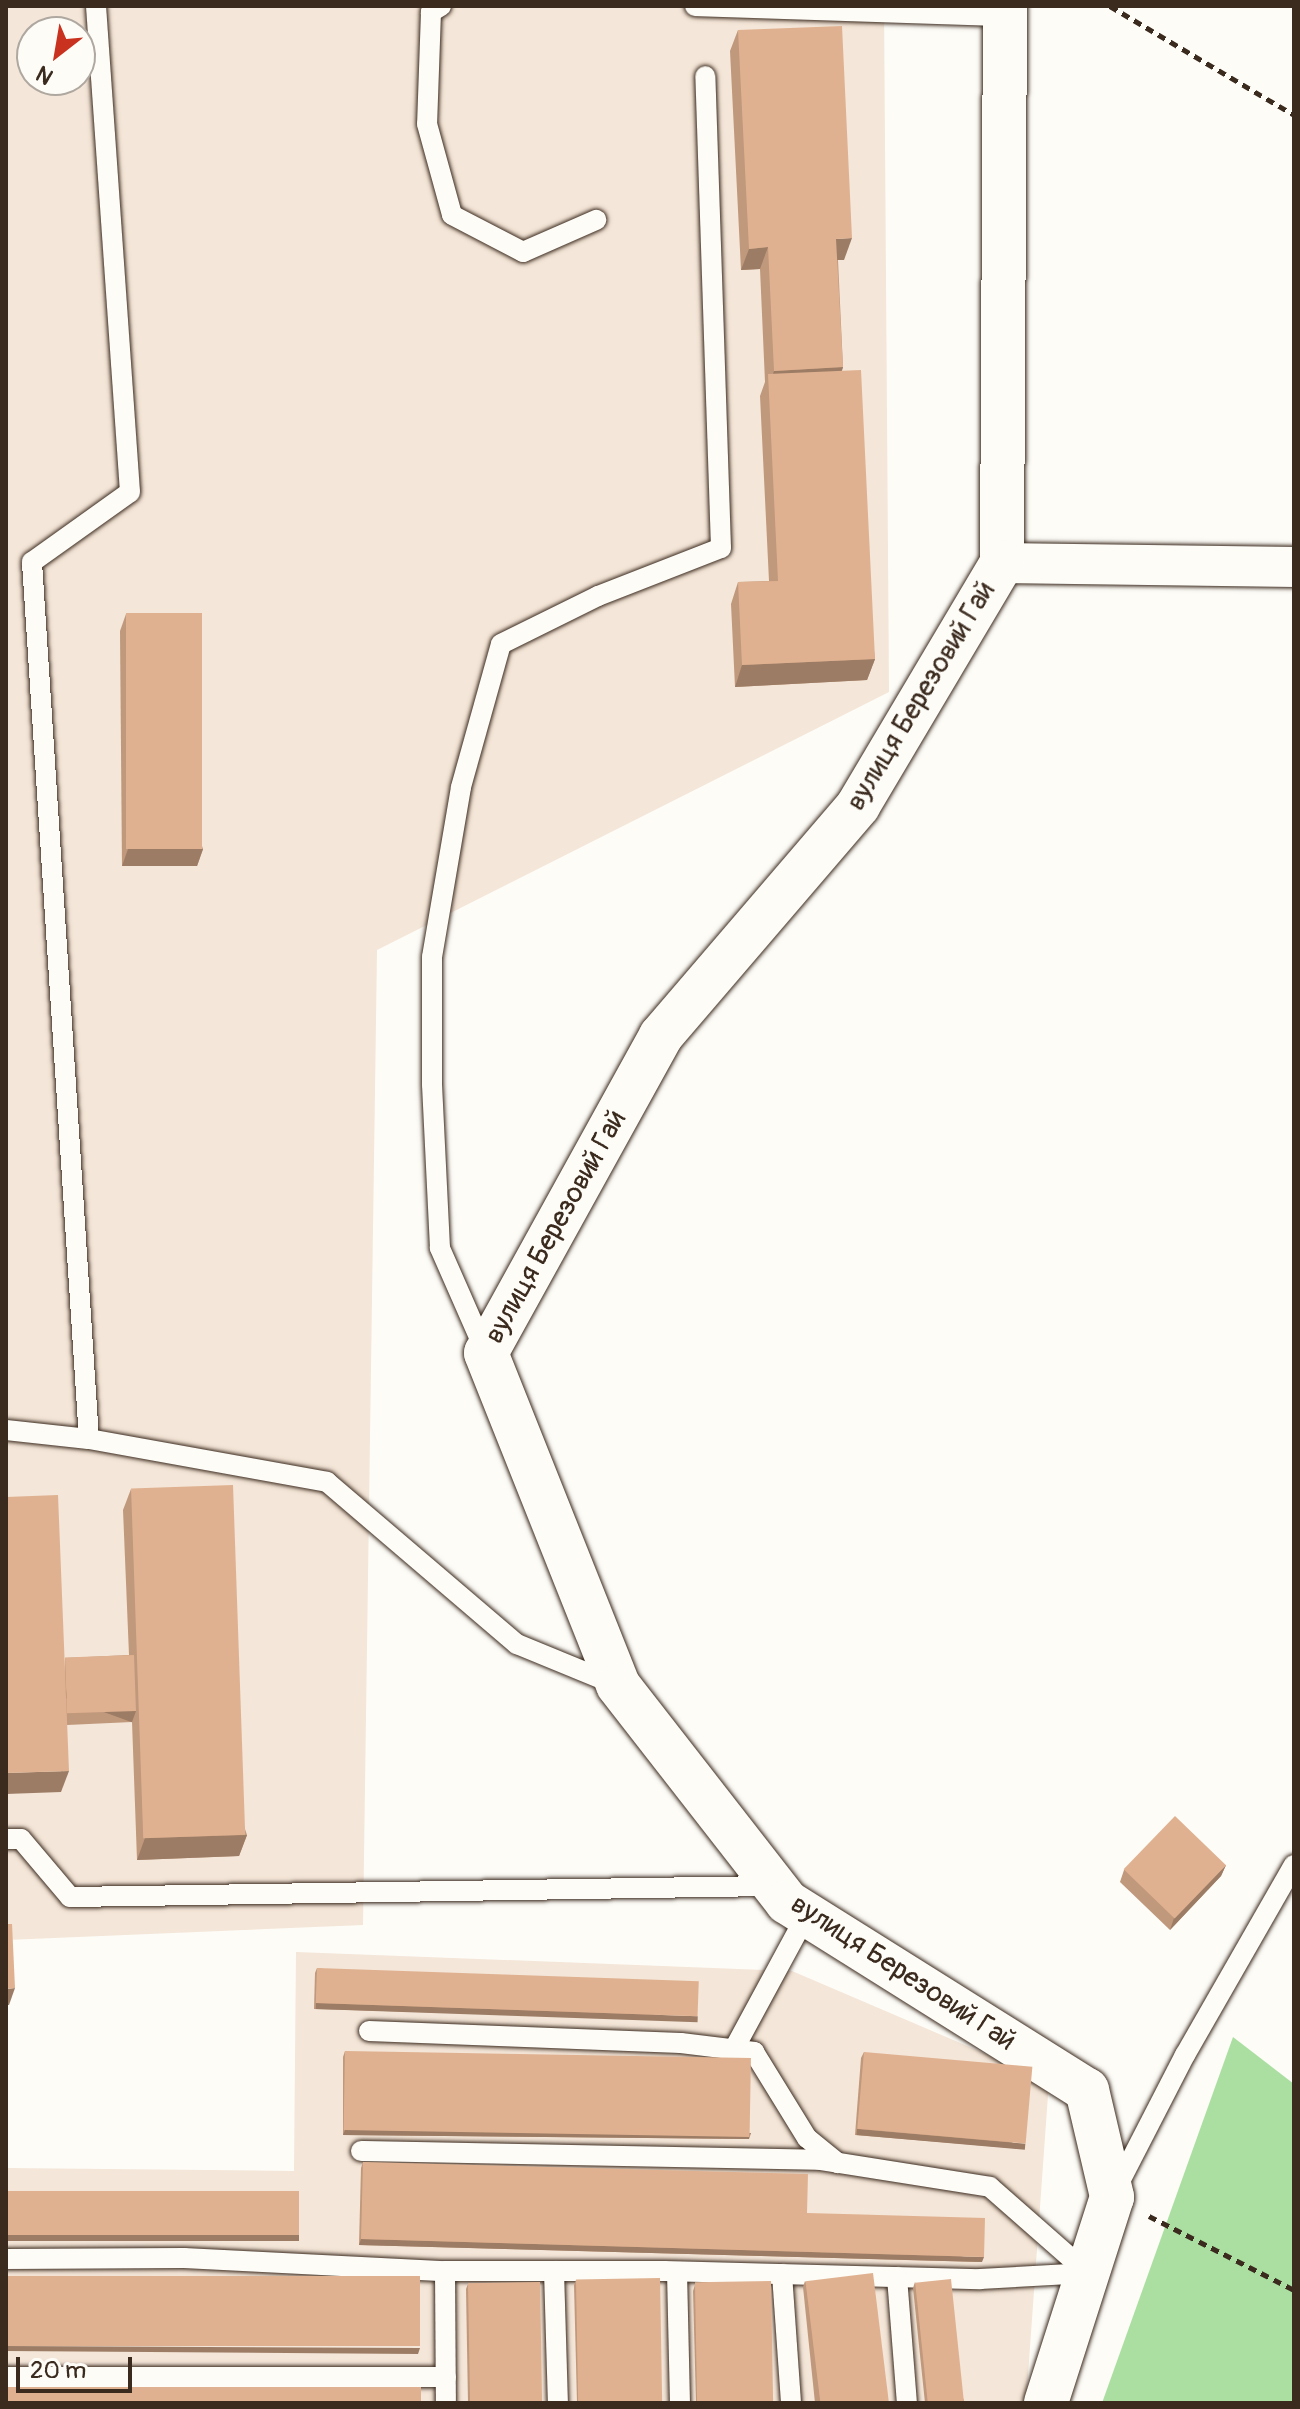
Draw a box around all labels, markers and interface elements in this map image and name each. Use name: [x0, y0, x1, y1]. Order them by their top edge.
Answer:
north arrow: [16, 16, 96, 96]
text: N: [31, 59, 58, 91]
street label: вулиця Березовий Гай: [839, 575, 1003, 817]
street label: вулиця Березовий Гай: [478, 1105, 634, 1349]
street label: вулиця Березовий Гай: [784, 1888, 1022, 2058]
scale bar: [20, 2341, 136, 2391]
text: 20 m: [30, 2356, 86, 2385]

